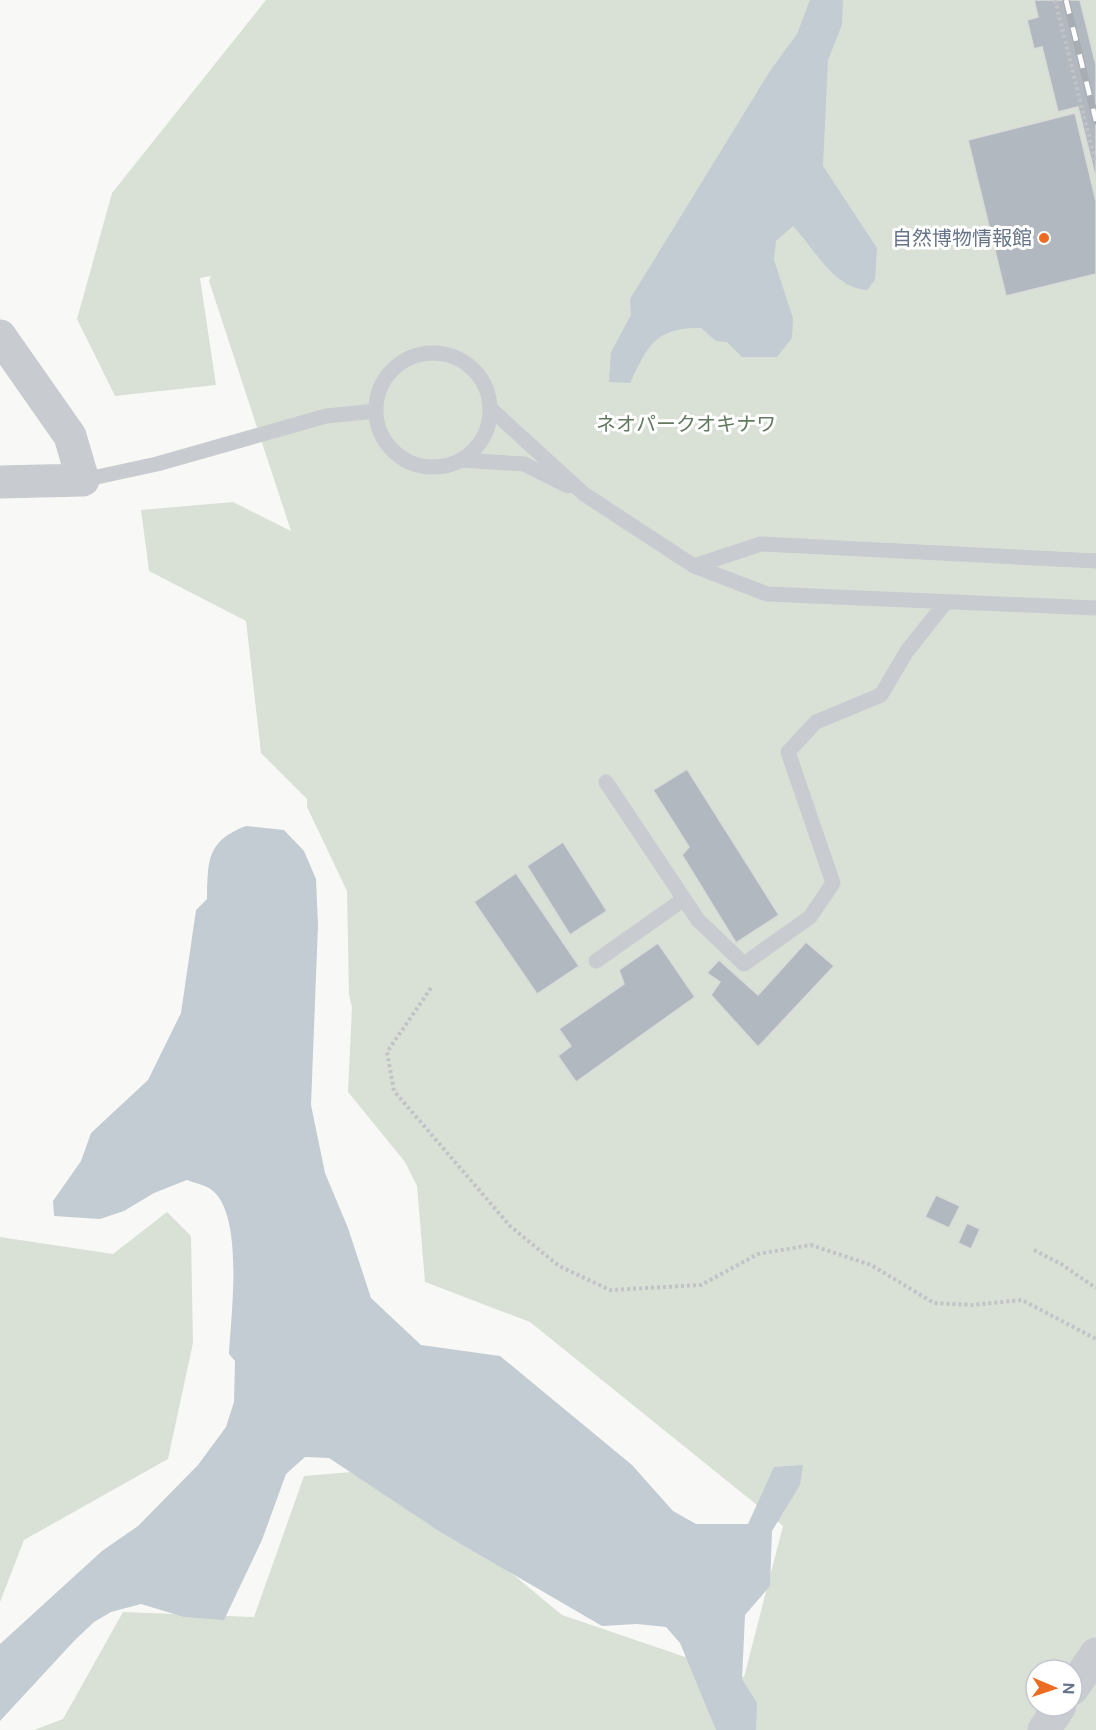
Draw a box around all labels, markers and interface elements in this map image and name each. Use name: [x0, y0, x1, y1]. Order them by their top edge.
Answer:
place label: 自然博物情報館: [892, 225, 1032, 251]
marker: 自然博物情報館: [1037, 231, 1051, 245]
park label: ネオパークオキナワ: [596, 411, 776, 437]
north arrow: [1024, 1658, 1084, 1718]
text: N: [1058, 1682, 1079, 1695]

